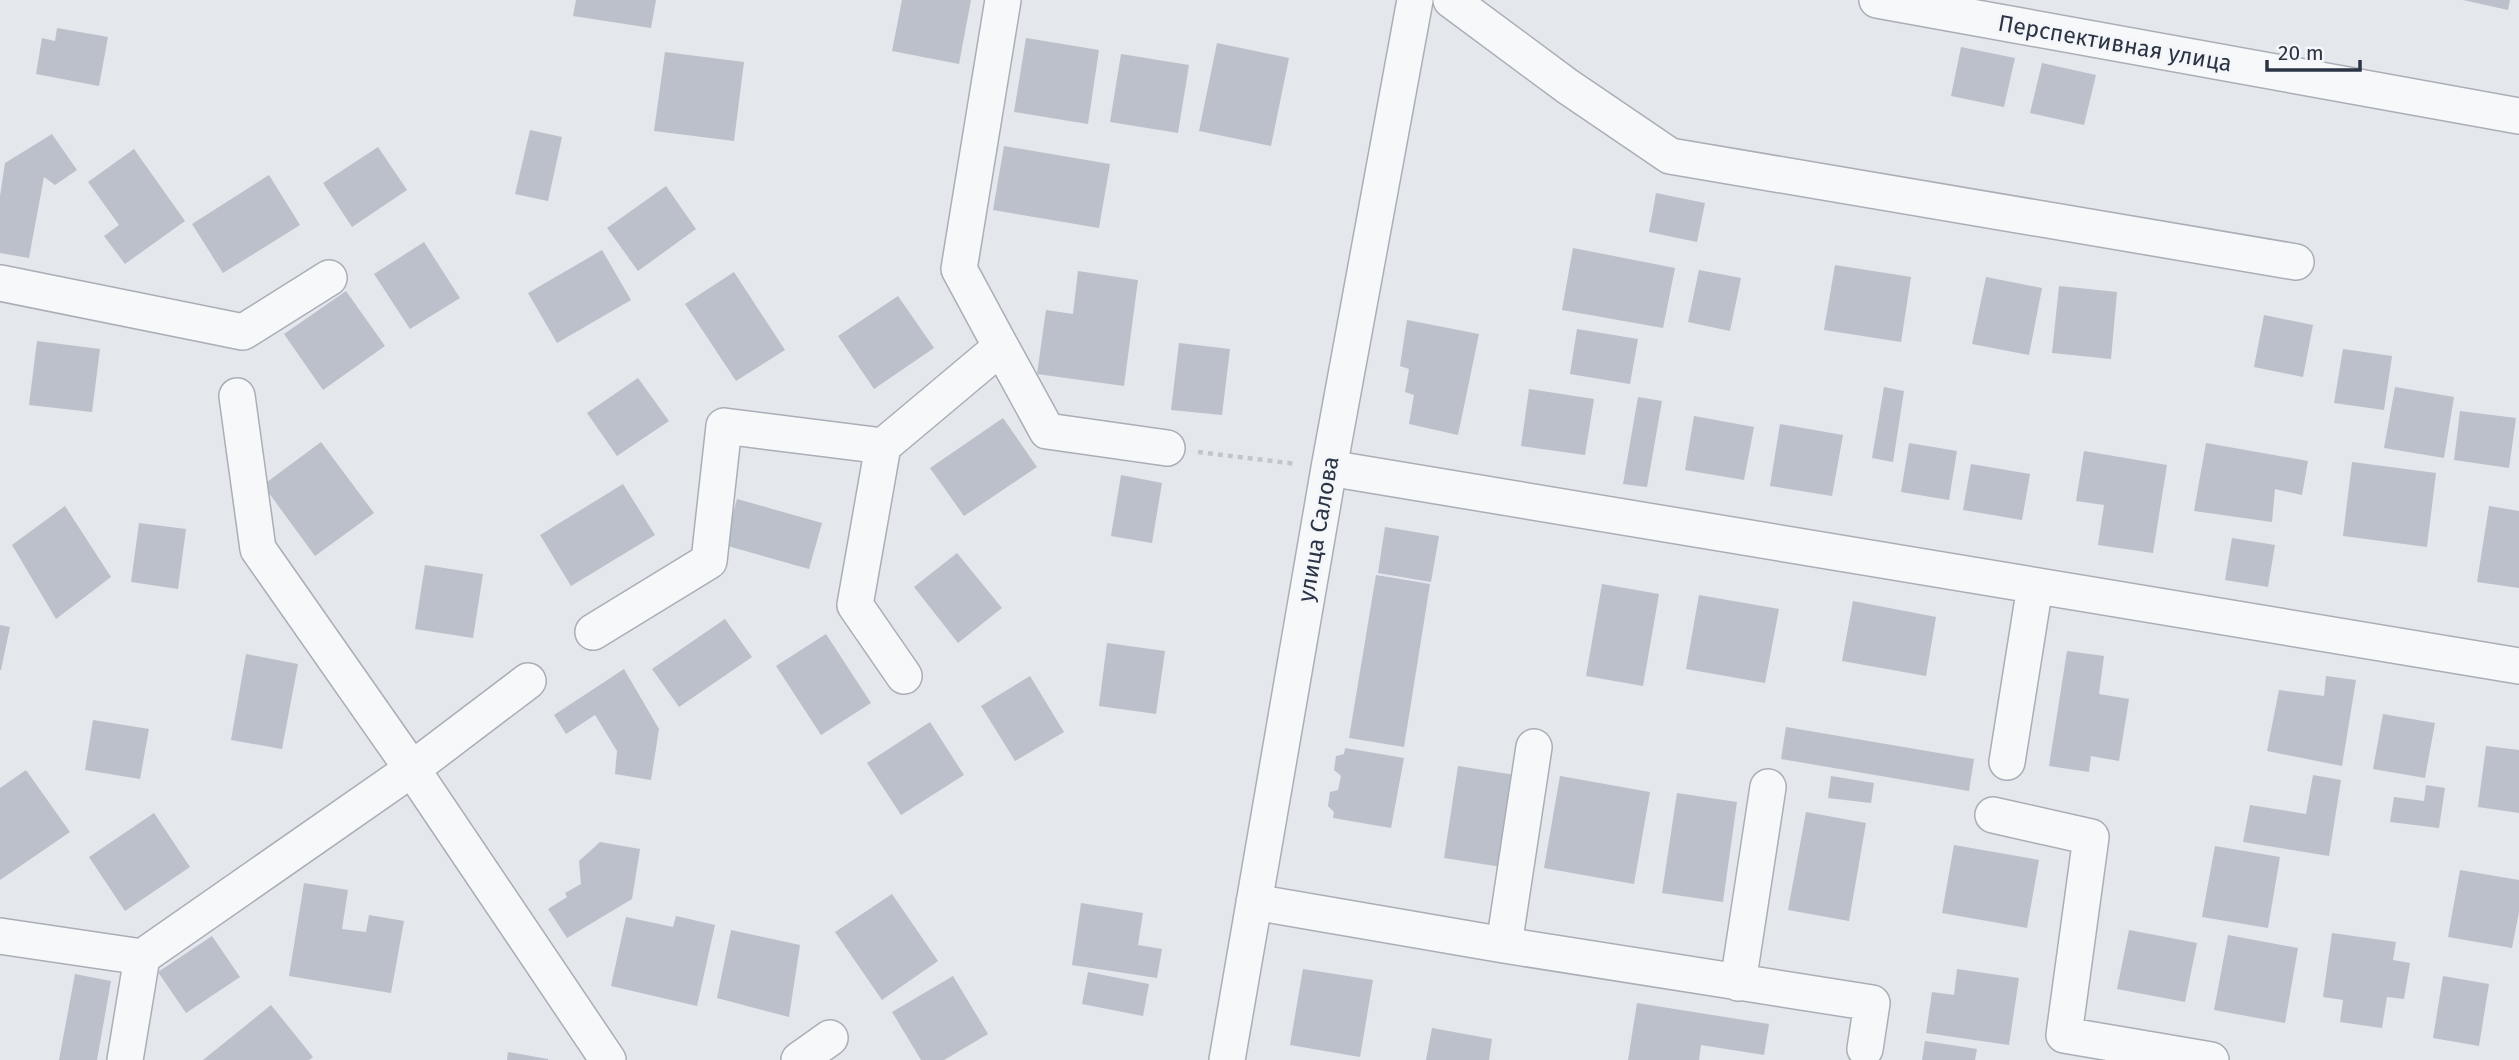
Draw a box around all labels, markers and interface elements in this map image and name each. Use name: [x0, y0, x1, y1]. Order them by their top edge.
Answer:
street label: Перспективная улица: [1996, 9, 2234, 77]
scale bar: [2267, 28, 2360, 72]
text: 20 m: [2278, 40, 2324, 66]
street label: улица Салова: [1291, 454, 1345, 604]

